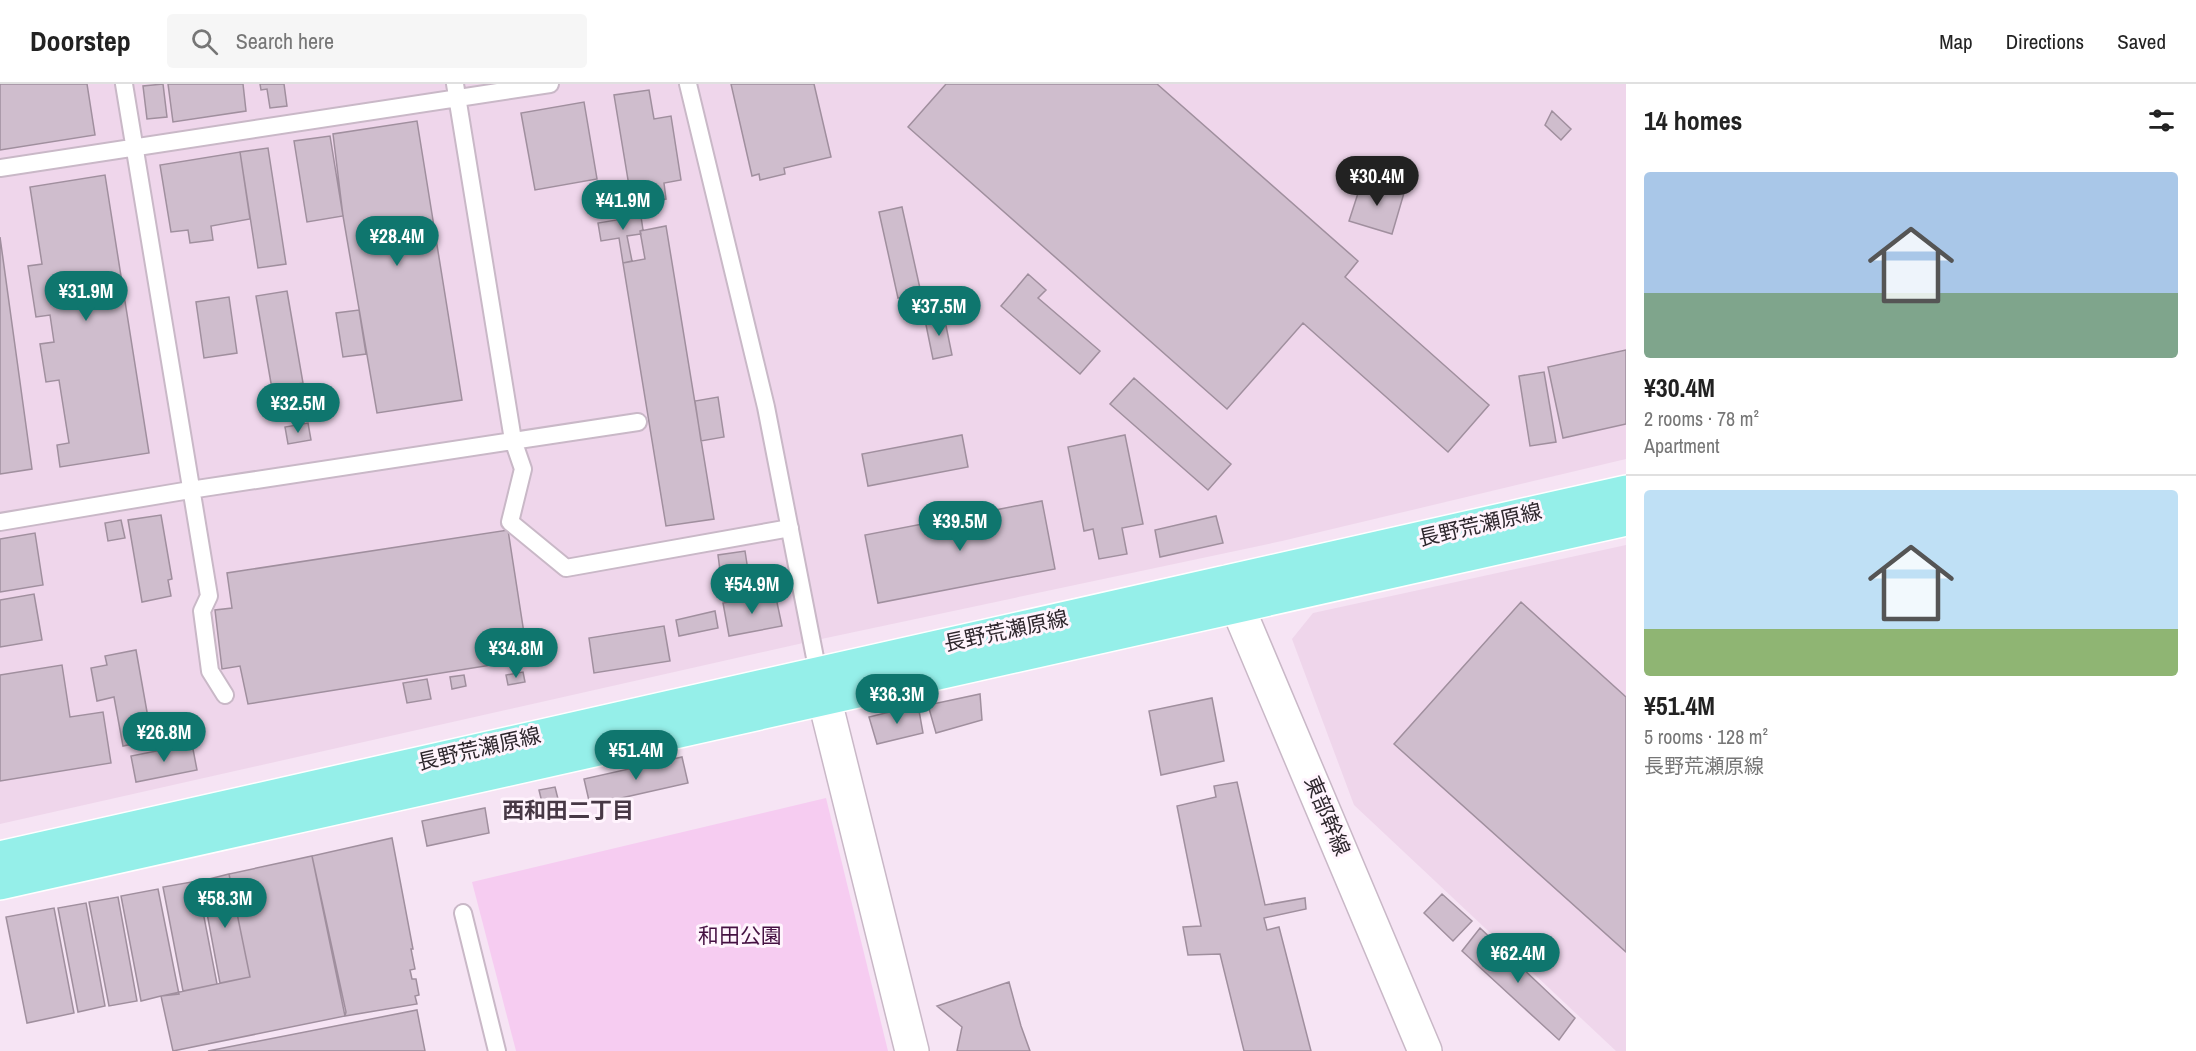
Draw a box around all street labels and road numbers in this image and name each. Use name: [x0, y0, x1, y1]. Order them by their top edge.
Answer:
street label: 長野荒瀬原線: [1415, 496, 1545, 553]
street label: 長野荒瀬原線: [941, 603, 1071, 658]
street label: 長野荒瀬原線: [414, 720, 544, 777]
street label: 東部幹線: [1298, 771, 1357, 860]

